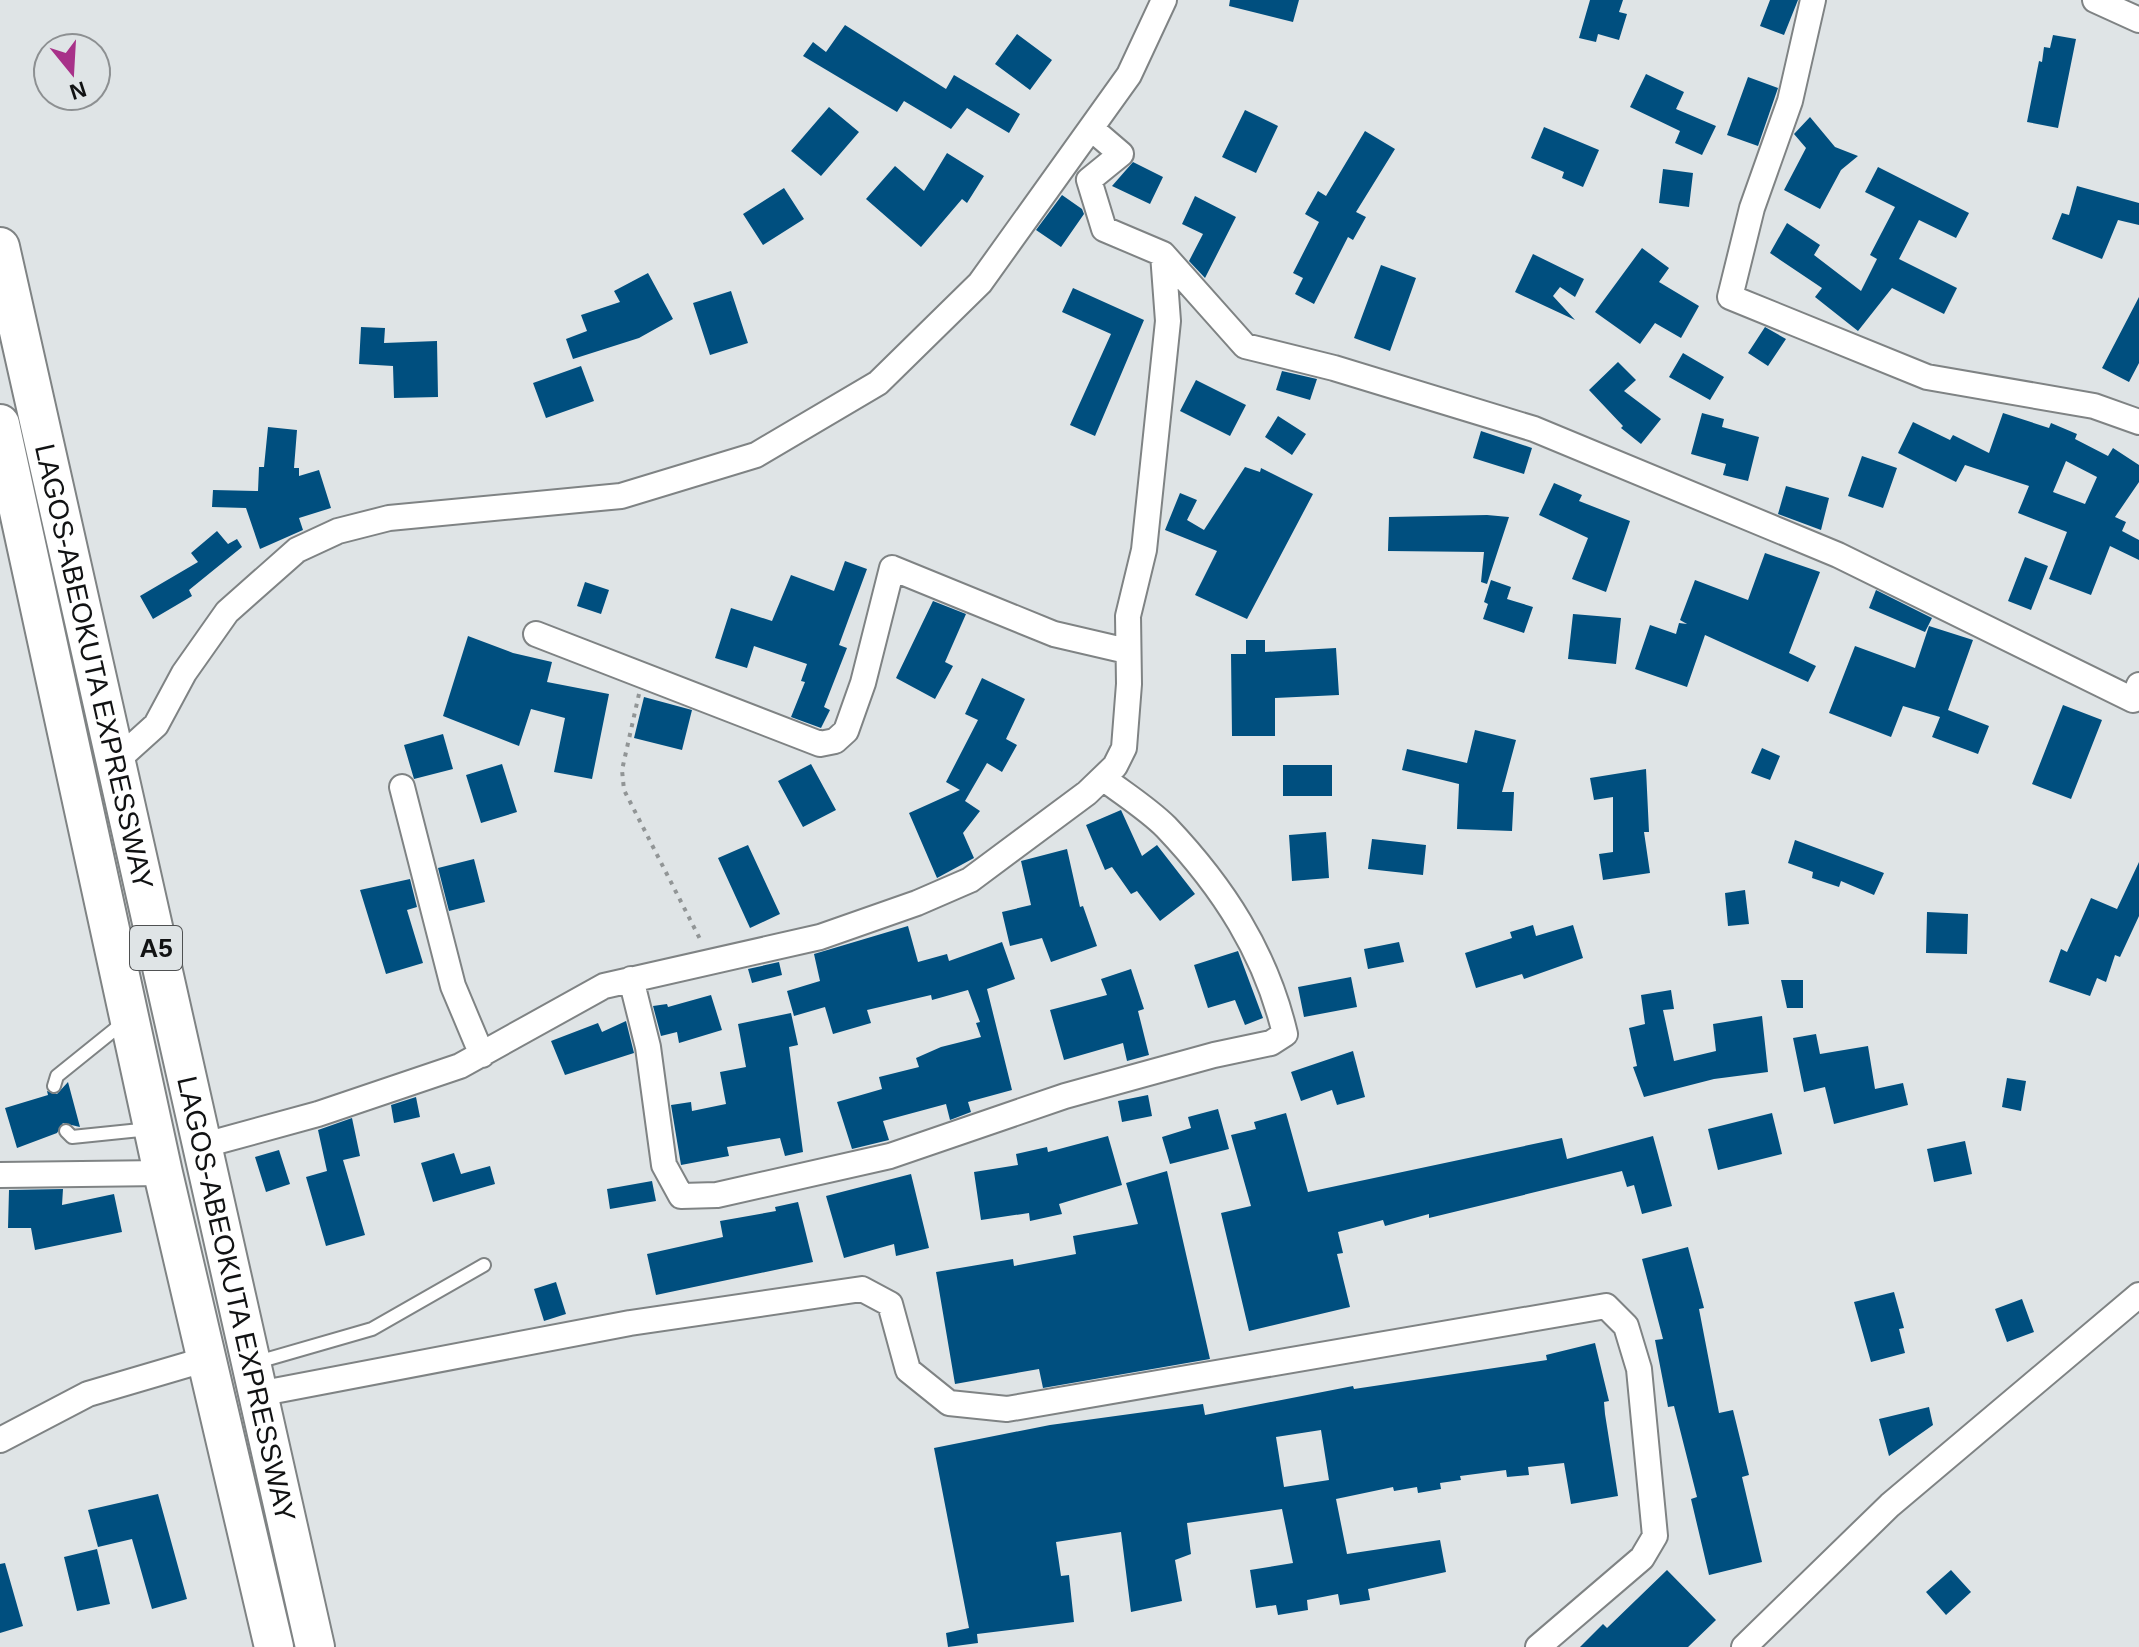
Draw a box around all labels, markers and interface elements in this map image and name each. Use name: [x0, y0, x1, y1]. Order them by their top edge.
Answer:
north arrow: [32, 32, 112, 112]
text: N: [67, 76, 89, 105]
street label: LAGOS-ABEOKUTA EXPRESSWAY: [29, 441, 160, 892]
road number: A5: [130, 926, 182, 970]
street label: LAGOS-ABEOKUTA EXPRESSWAY: [172, 1073, 302, 1525]

